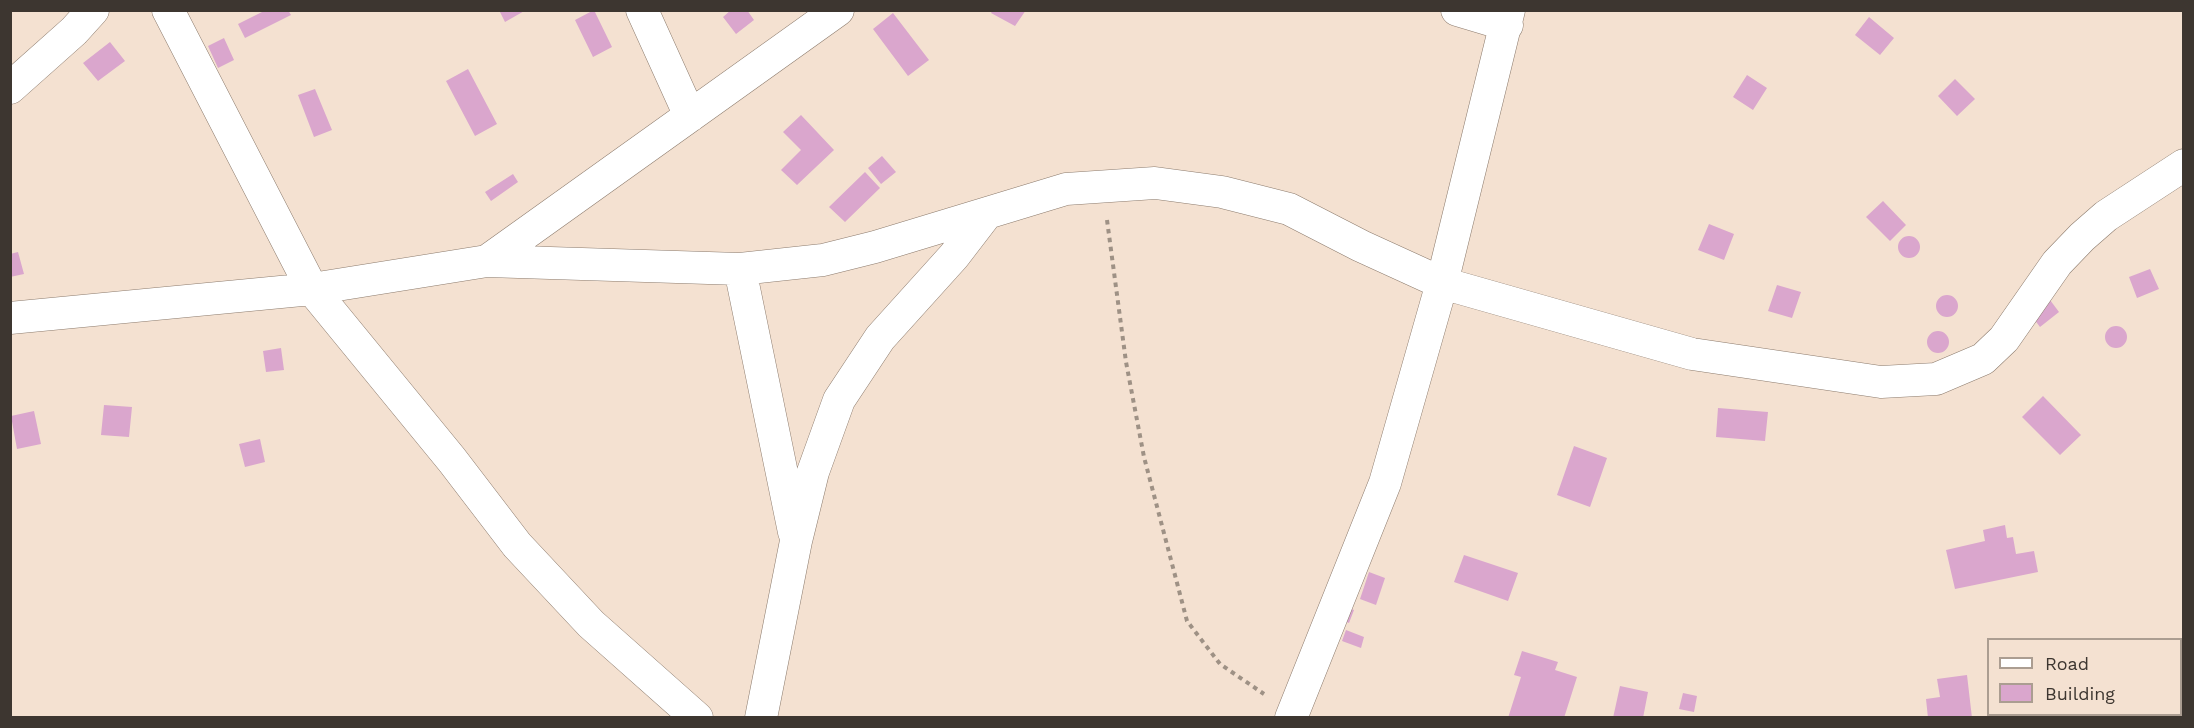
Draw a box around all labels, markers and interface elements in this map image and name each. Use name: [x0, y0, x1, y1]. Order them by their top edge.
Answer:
legend: [1987, 638, 2182, 716]
text: Road: [2045, 653, 2089, 674]
text: Building: [2045, 683, 2115, 704]

